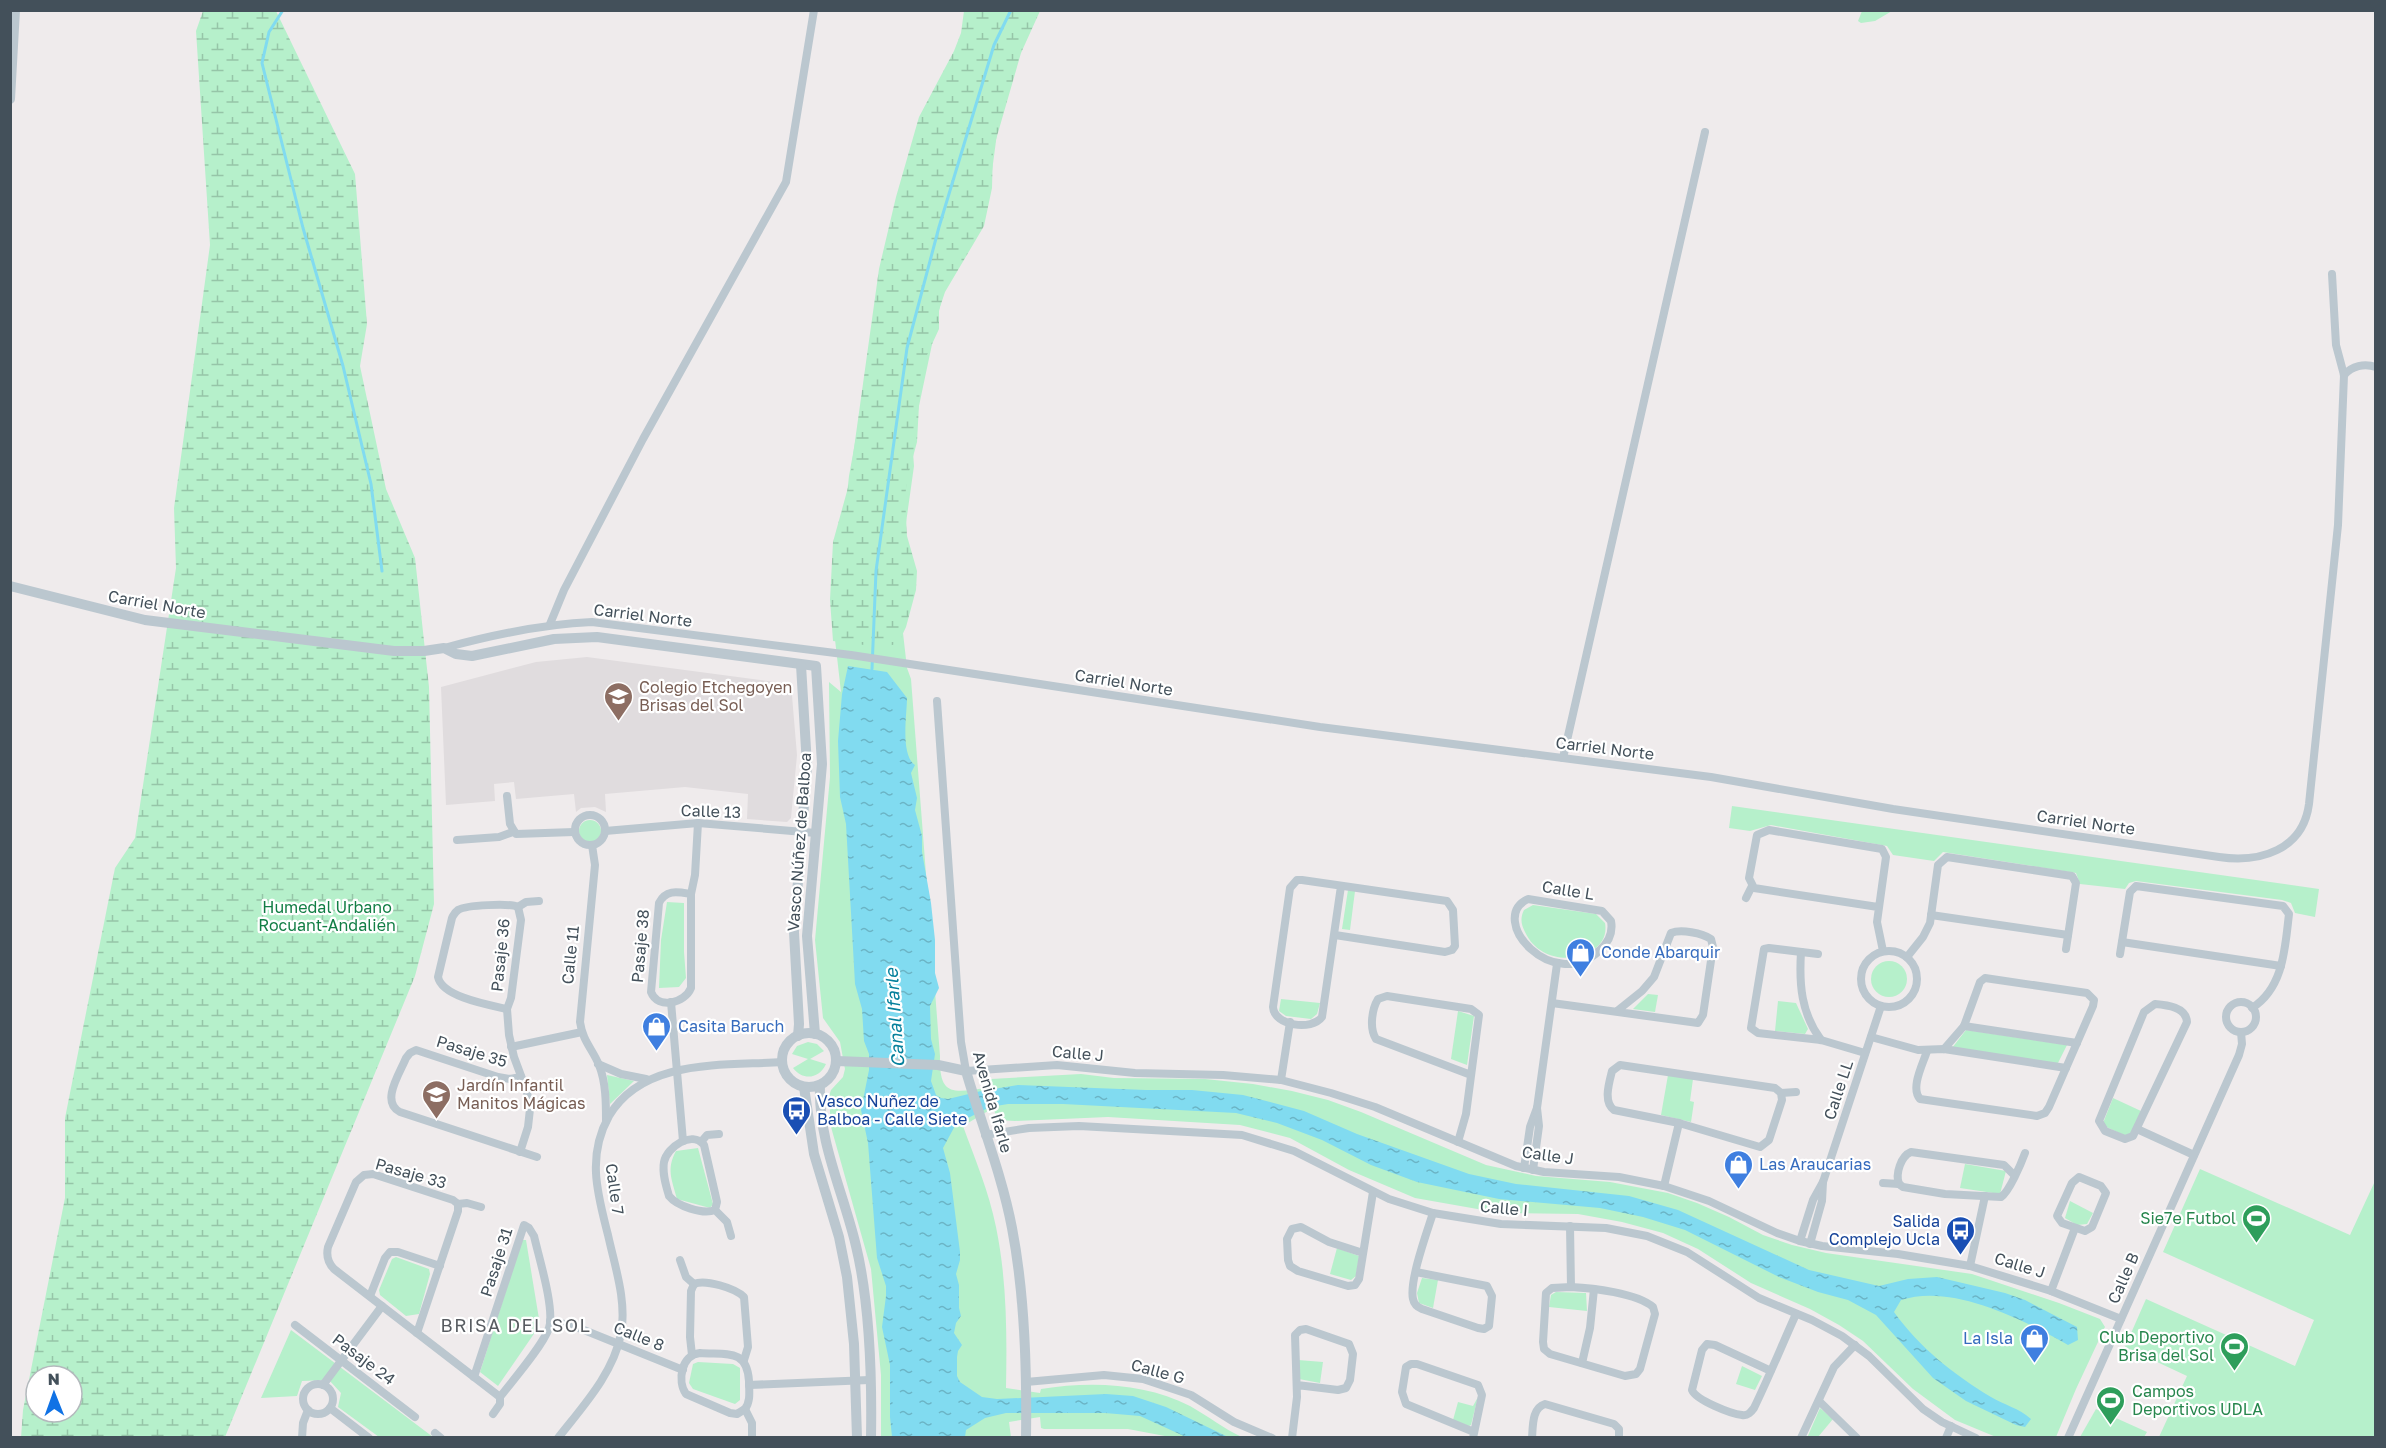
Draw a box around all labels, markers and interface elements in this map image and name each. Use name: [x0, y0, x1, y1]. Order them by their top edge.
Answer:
street label: Carriel Norte: [106, 586, 208, 622]
street label: Carriel Norte: [593, 599, 693, 631]
street label: Carriel Norte: [1073, 664, 1175, 700]
place label: Colegio Etchegoyen Brisas del Sol: [639, 677, 792, 715]
school or university icon: Colegio Etchegoyen Brisas del Sol: [602, 680, 634, 722]
street label: Carriel Norte: [1555, 732, 1655, 764]
street label: Vasco Núñez de Balboa: [783, 752, 815, 932]
street label: Calle 13: [680, 800, 742, 822]
street label: Carriel Norte: [2036, 805, 2136, 839]
street label: Calle L: [1541, 876, 1595, 904]
park label: Humedal Urbano Rocuant-Andalién: [258, 897, 396, 935]
street label: Pasaje 38: [627, 908, 653, 984]
street label: Pasaje 36: [486, 917, 514, 993]
street label: Calle 11: [557, 924, 583, 985]
shop icon: Conde Abarquir: [1564, 936, 1596, 978]
place label: Conde Abarquir: [1601, 942, 1720, 962]
water label: Canal Ifarle: [879, 966, 908, 1068]
shop icon: Casita Baruch: [641, 1010, 673, 1052]
place label: Casita Baruch: [678, 1016, 784, 1036]
street label: Pasaje 35: [434, 1031, 510, 1071]
street label: Calle J: [1051, 1041, 1105, 1065]
street label: Avenida Ifarle: [969, 1049, 1017, 1155]
street label: Calle LL: [1819, 1058, 1857, 1122]
place label: Jardín Infantil Manitos Mágicas: [457, 1075, 586, 1113]
school or university icon: Jardín Infantil Manitos Mágicas: [420, 1078, 452, 1120]
place label: Vasco Nuñez de Balboa - Calle Siete: [817, 1091, 967, 1129]
bus stop icon: Vasco Nuñez de Balboa - Calle Siete: [780, 1094, 812, 1136]
street label: Calle J: [1521, 1141, 1575, 1169]
shop icon: Las Araucarias: [1722, 1148, 1754, 1190]
street label: Pasaje 33: [373, 1153, 449, 1193]
place label: Las Araucarias: [1759, 1154, 1871, 1174]
street label: Calle 7: [601, 1162, 629, 1216]
street label: Calle I: [1479, 1196, 1529, 1220]
sports icon: Sie7e Futbol: [2241, 1202, 2273, 1244]
place label: Sie7e Futbol: [2140, 1208, 2236, 1228]
place label: Salida Complejo Ucla: [1829, 1211, 1940, 1249]
bus stop icon: Salida Complejo Ucla: [1945, 1214, 1977, 1256]
street label: Pasaje 31: [475, 1225, 517, 1299]
street label: Calle J: [1992, 1248, 2048, 1282]
street label: Calle B: [2103, 1249, 2143, 1307]
district label: BRISA DEL SOL: [441, 1314, 591, 1336]
street label: Calle 8: [611, 1317, 667, 1355]
shop icon: La Isla: [2018, 1322, 2050, 1364]
place label: Club Deportivo Brisa del Sol: [2099, 1327, 2214, 1365]
place label: La Isla: [1963, 1328, 2013, 1348]
street label: Pasaje 24: [329, 1329, 399, 1389]
sports icon: Club Deportivo Brisa del Sol: [2219, 1330, 2251, 1372]
street label: Calle G: [1129, 1354, 1187, 1388]
north arrow: [24, 1364, 84, 1424]
text: N: [47, 1369, 60, 1389]
place label: Campos Deportivos UDLA: [2132, 1381, 2263, 1419]
sports icon: Campos Deportivos UDLA: [2095, 1384, 2127, 1426]

